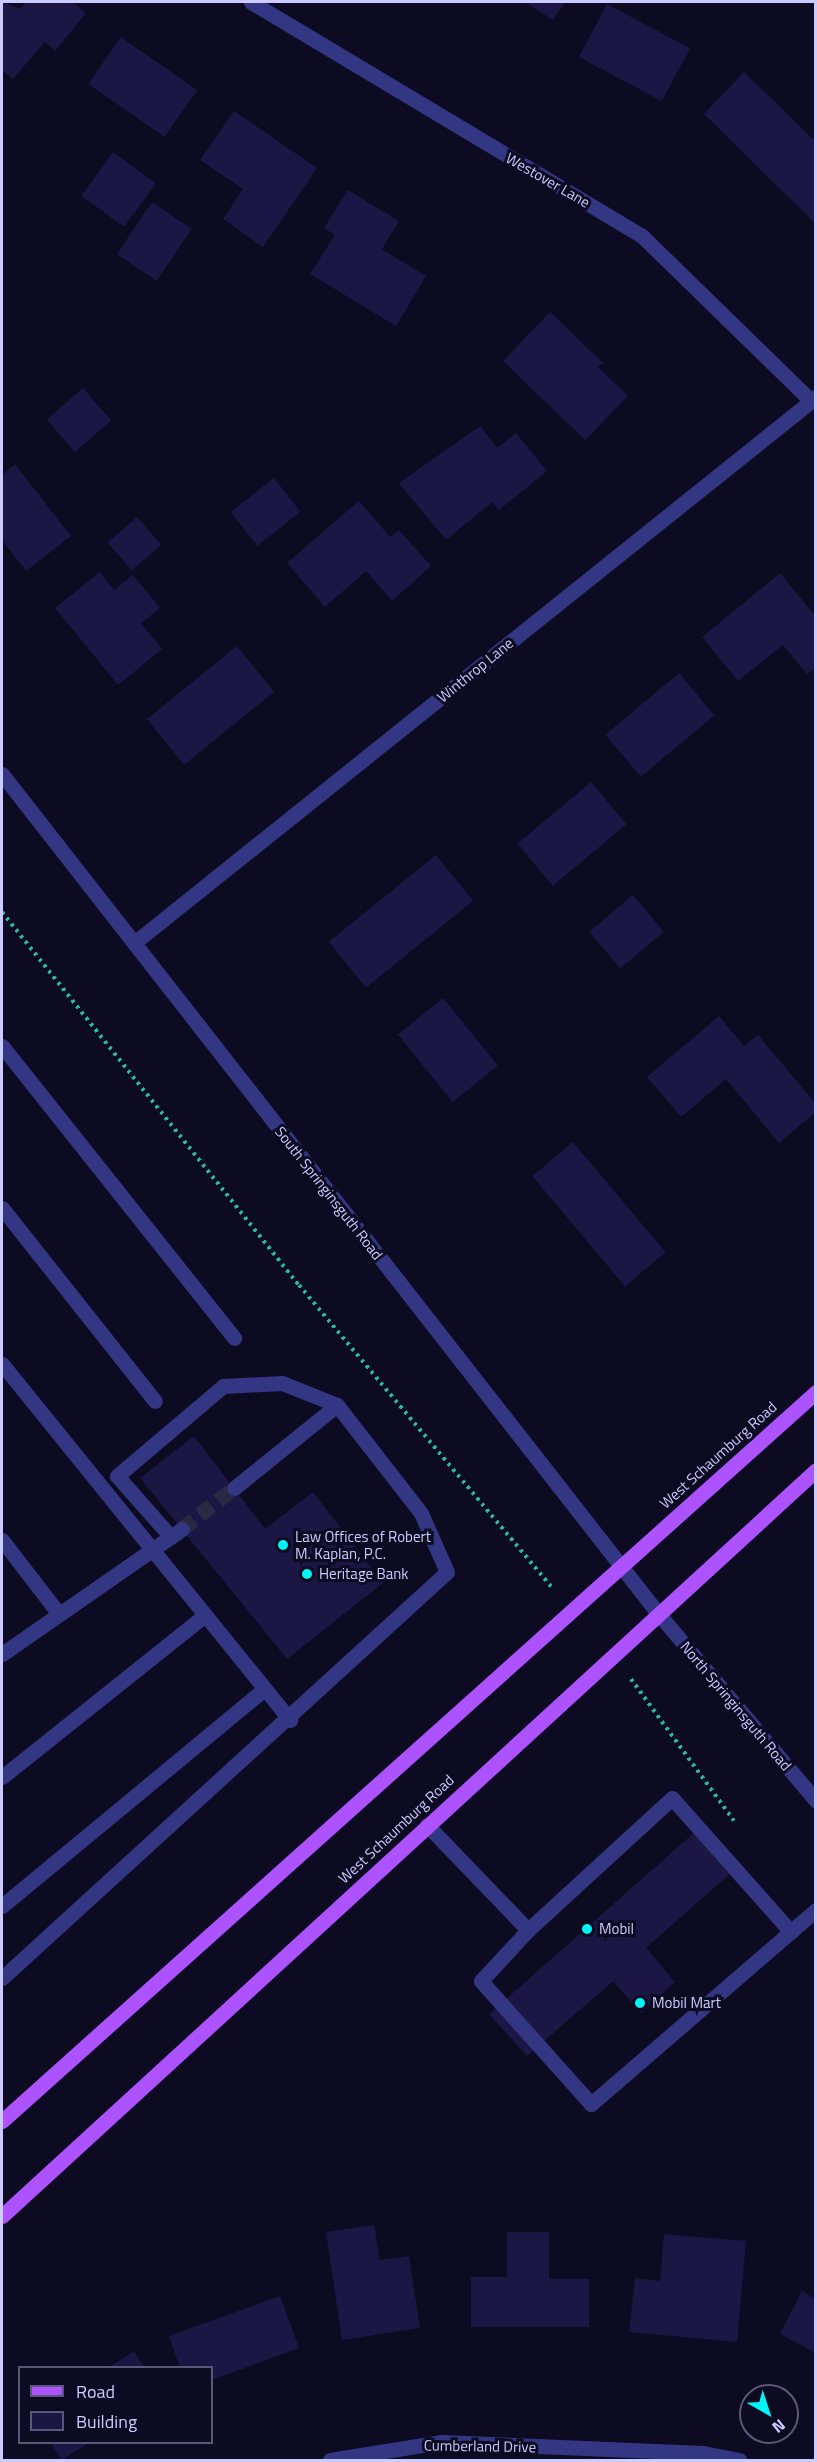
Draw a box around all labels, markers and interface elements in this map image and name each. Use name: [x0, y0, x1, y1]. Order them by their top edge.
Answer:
street label: Westover Lane: [503, 149, 593, 211]
street label: Winthrop Lane: [433, 634, 517, 706]
street label: South Springinsguth Road: [271, 1123, 387, 1263]
street label: West Schaumburg Road: [656, 1398, 780, 1512]
place label: Law Offices of Robert M. Kaplan, P.C.: [295, 1527, 431, 1562]
marker: Law Offices of Robert M. Kaplan, P.C.: [276, 1538, 290, 1552]
place label: Heritage Bank: [319, 1565, 408, 1583]
marker: Heritage Bank: [300, 1567, 314, 1581]
street label: North Springinsguth Road: [677, 1638, 795, 1774]
street label: West Schaumburg Road: [335, 1771, 457, 1887]
place label: Mobil: [599, 1920, 634, 1938]
marker: Mobil: [580, 1922, 594, 1936]
place label: Mobil Mart: [652, 1994, 721, 2012]
marker: Mobil Mart: [633, 1996, 647, 2010]
legend: [18, 2366, 213, 2444]
text: Road: [76, 2378, 115, 2405]
north arrow: [739, 2384, 799, 2444]
text: Building: [76, 2408, 137, 2435]
text: N: [767, 2414, 791, 2439]
street label: Cumberland Drive: [424, 2436, 536, 2456]

